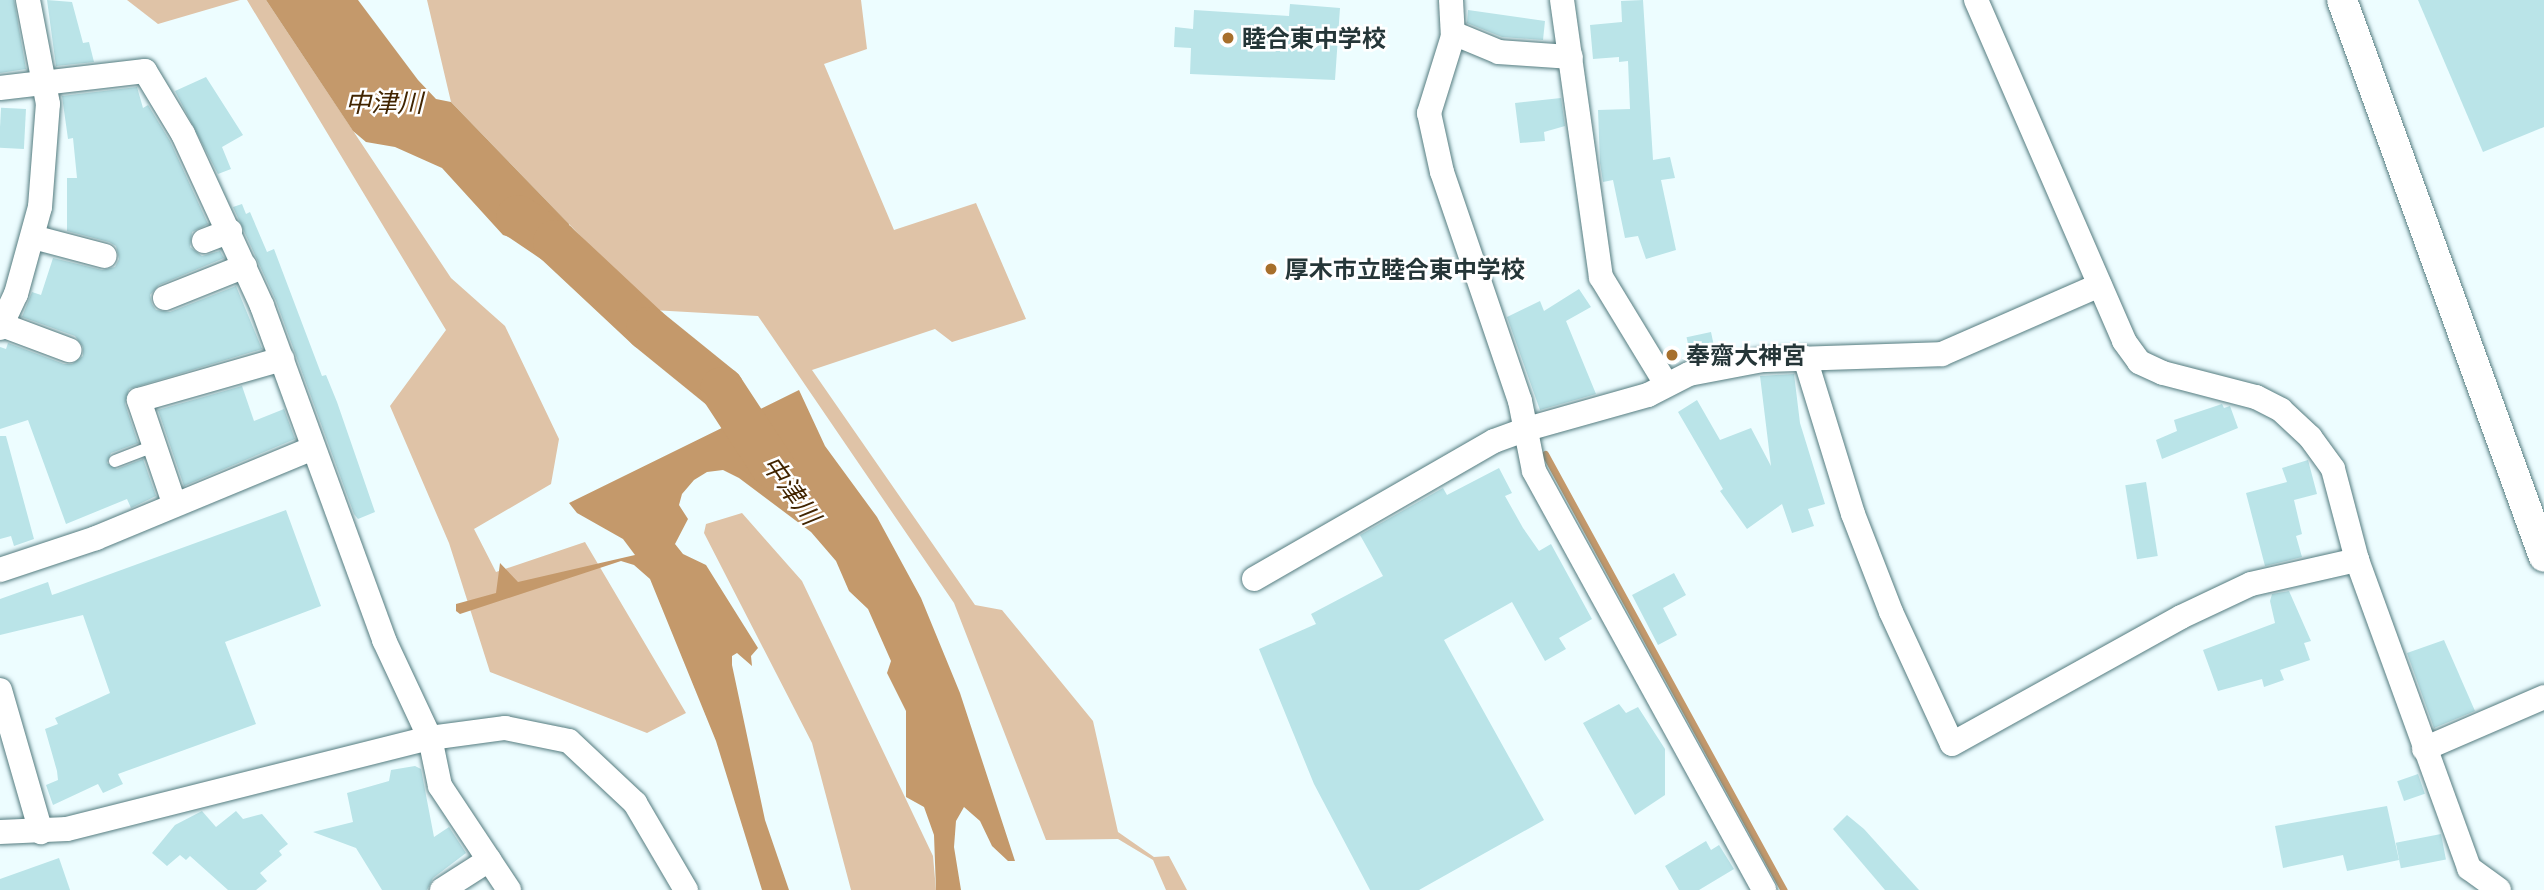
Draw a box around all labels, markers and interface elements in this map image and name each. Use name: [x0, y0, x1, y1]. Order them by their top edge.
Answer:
place label: 睦合東中学校: [1242, 24, 1386, 52]
marker: 睦合東中学校: [1220, 30, 1236, 46]
water label: 中津川: [345, 87, 423, 119]
place label: 厚木市立睦合東中学校: [1285, 255, 1525, 283]
marker: 厚木市立睦合東中学校: [1263, 261, 1279, 277]
place label: 奉齋大神宮: [1686, 341, 1806, 369]
marker: 奉齋大神宮: [1664, 347, 1680, 363]
water label: 中津川: [755, 449, 827, 531]

